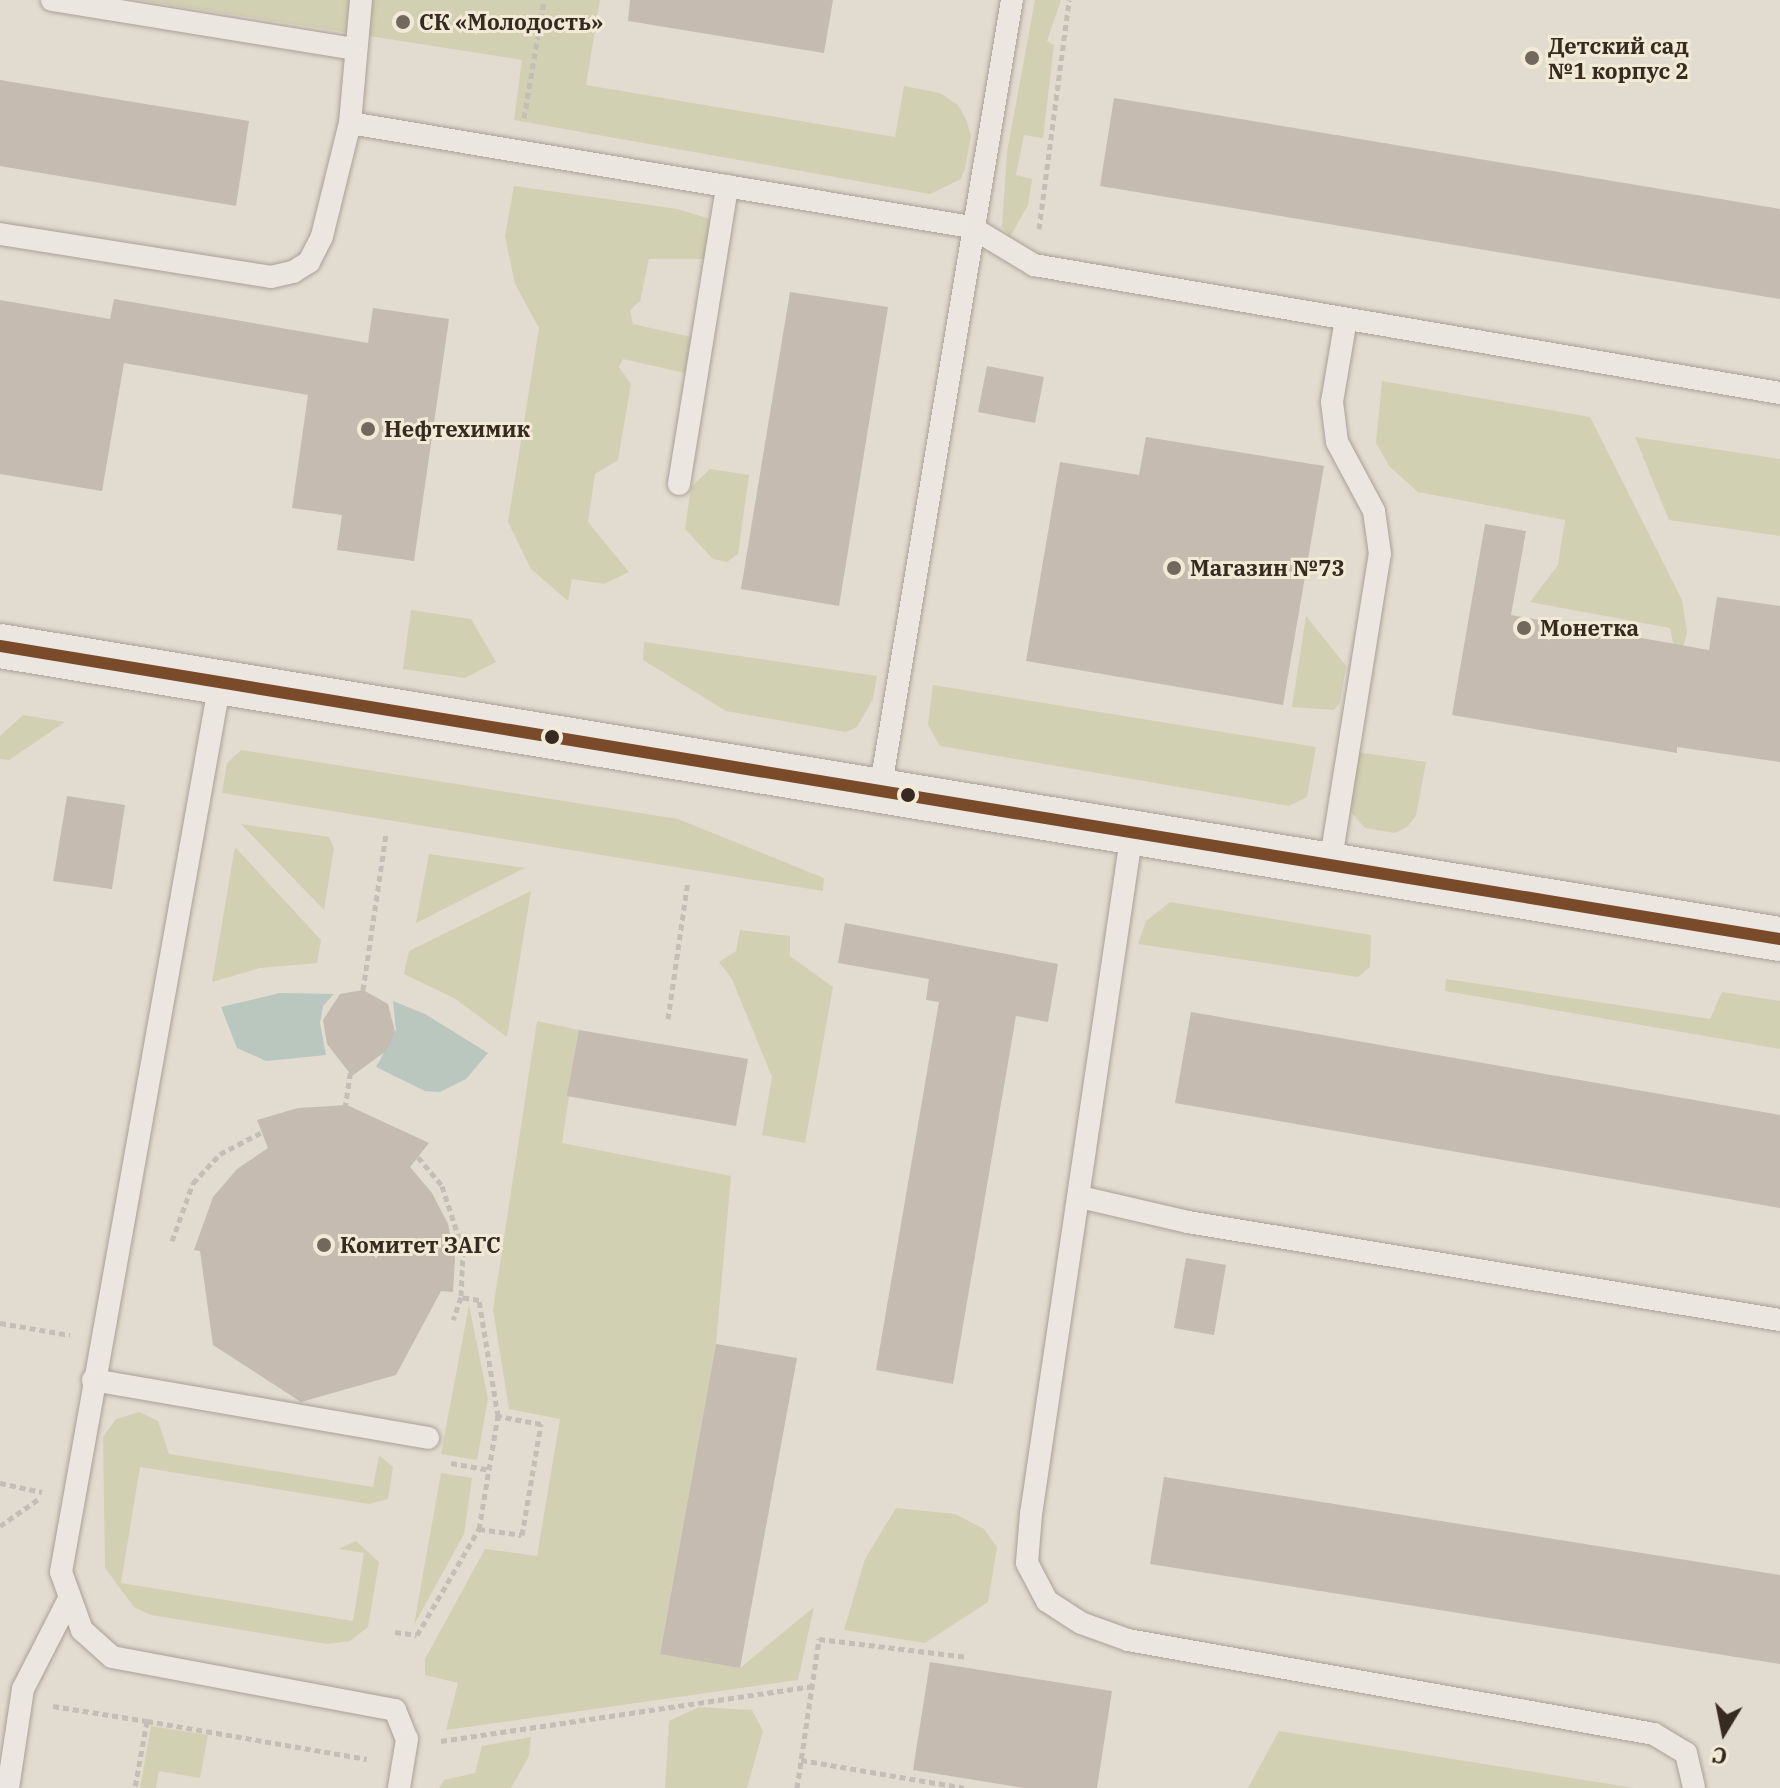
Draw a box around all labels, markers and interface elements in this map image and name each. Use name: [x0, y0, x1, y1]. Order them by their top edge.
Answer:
place label: СК «Молодость»: [419, 9, 603, 35]
marker: СК «Молодость»: [394, 13, 412, 31]
place label: Детский сад №1 корпус 2: [1548, 32, 1689, 84]
marker: Детский сад №1 корпус 2: [1523, 49, 1541, 67]
place label: Нефтехимик: [384, 416, 530, 442]
marker: Нефтехимик: [359, 420, 377, 438]
place label: Магазин №73: [1190, 555, 1345, 581]
marker: Магазин №73: [1165, 559, 1183, 577]
place label: Монетка: [1540, 615, 1639, 641]
marker: Монетка: [1515, 619, 1533, 637]
unlabelled marker: [544, 729, 560, 745]
unlabelled marker: [900, 787, 916, 803]
place label: Комитет ЗАГС: [340, 1232, 501, 1258]
marker: Комитет ЗАГС: [315, 1236, 333, 1254]
north arrow: [1684, 1692, 1764, 1772]
text: С: [1710, 1741, 1729, 1772]

